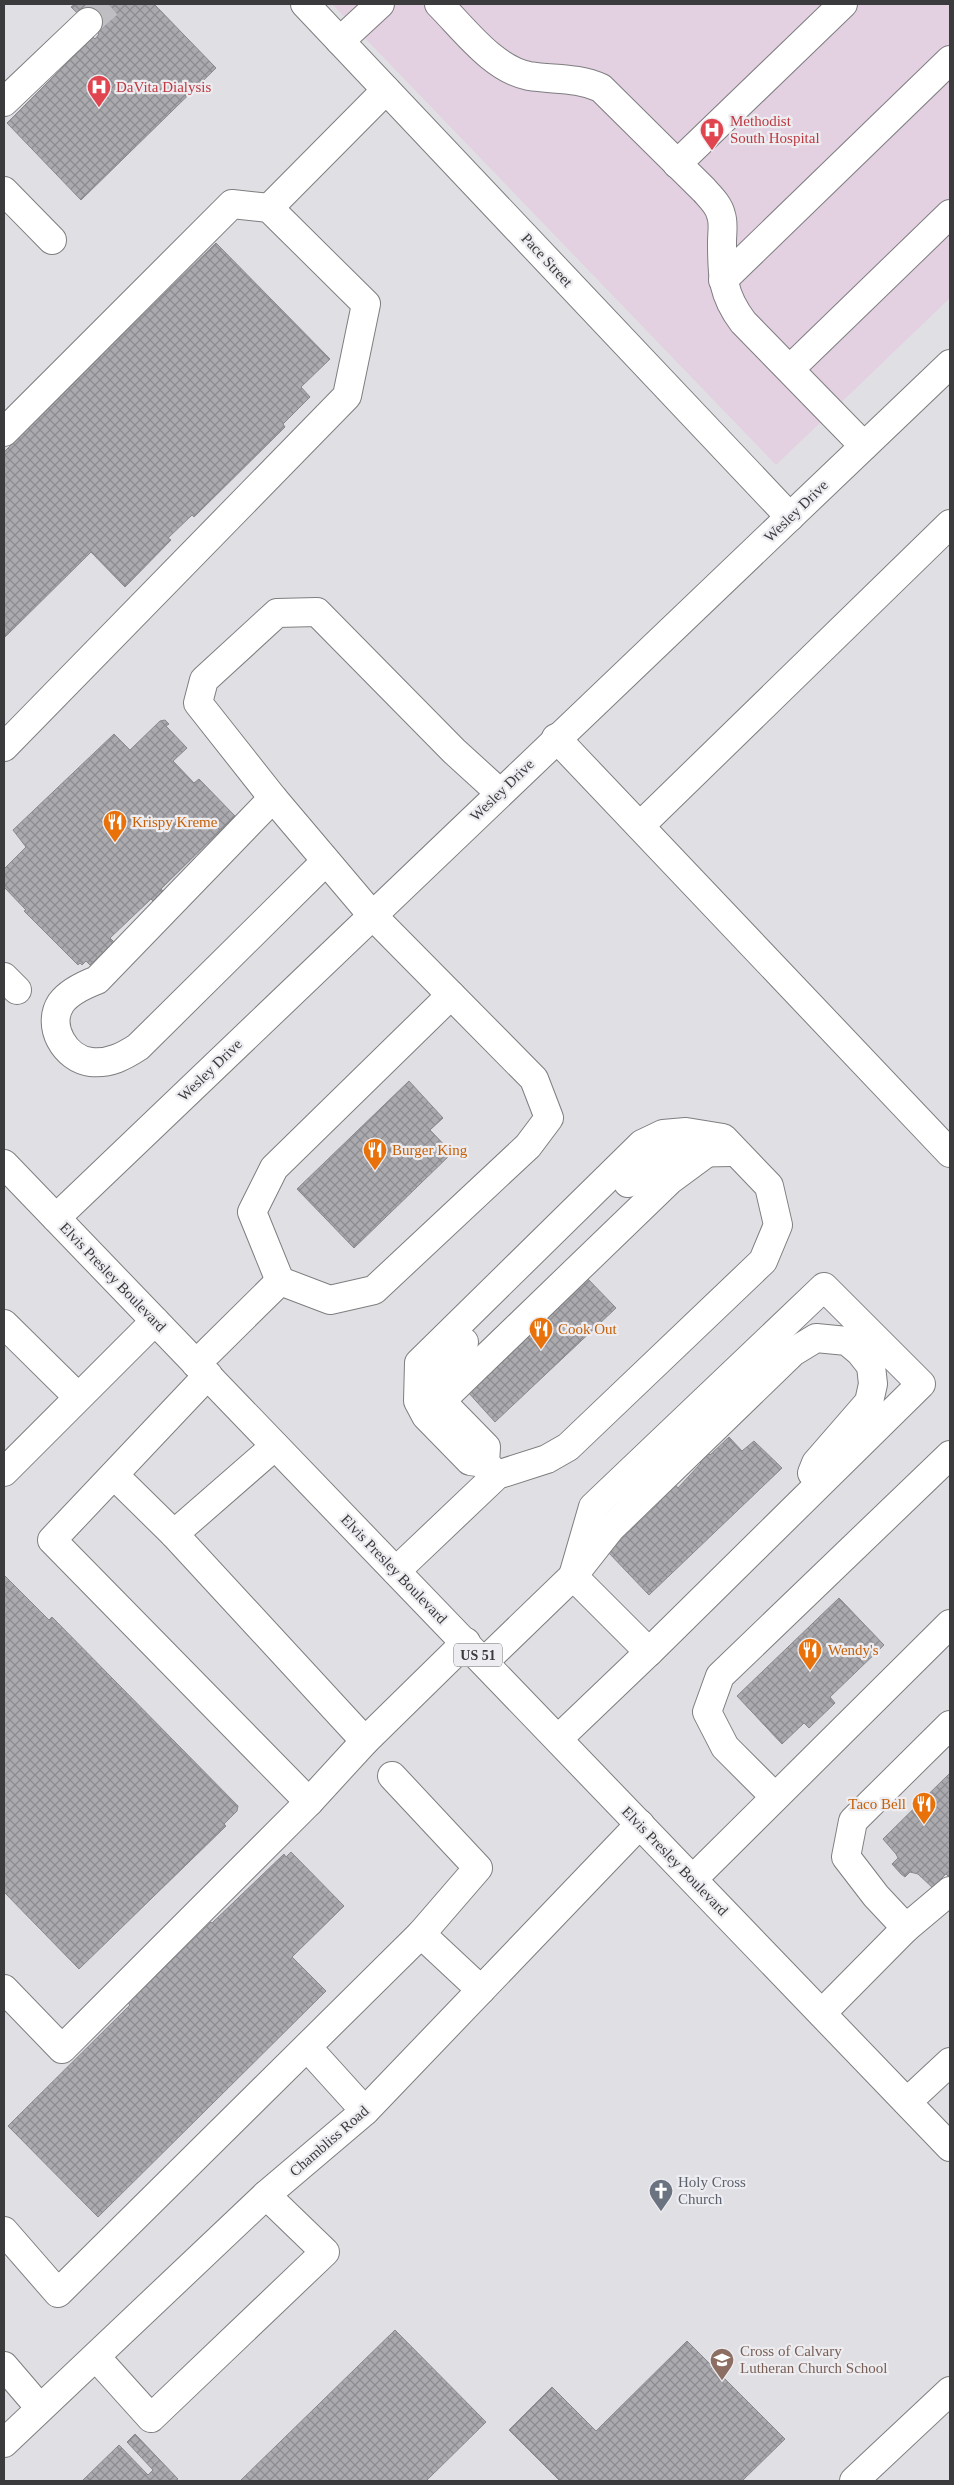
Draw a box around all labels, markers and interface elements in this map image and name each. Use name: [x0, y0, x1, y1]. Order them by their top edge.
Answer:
hospital icon: DaVita Dialysis: [86, 74, 112, 108]
place label: DaVita Dialysis: [116, 79, 211, 95]
place label: Methodist South Hospital: [730, 113, 820, 146]
hospital icon: Methodist South Hospital: [699, 117, 725, 151]
street label: Pace Street: [518, 230, 576, 291]
street label: Wesley Drive: [761, 477, 831, 545]
street label: Wesley Drive: [467, 756, 537, 824]
restaurant icon: Krispy Kreme: [102, 809, 128, 843]
place label: Krispy Kreme: [132, 814, 218, 830]
street label: Wesley Drive: [175, 1036, 245, 1104]
restaurant icon: Burger King: [362, 1137, 388, 1171]
place label: Burger King: [392, 1142, 468, 1158]
street label: Elvis Presley Boulevard: [57, 1219, 169, 1335]
restaurant icon: Cook Out: [528, 1316, 554, 1350]
place label: Cook Out: [558, 1321, 618, 1337]
street label: Elvis Presley Boulevard: [338, 1511, 450, 1627]
restaurant icon: Wendy's: [797, 1637, 823, 1671]
place label: Wendy's: [828, 1642, 879, 1658]
road number: US 51: [454, 1644, 502, 1666]
restaurant icon: Taco Bell: [911, 1791, 937, 1825]
place label: Taco Bell: [848, 1796, 906, 1812]
street label: Elvis Presley Boulevard: [619, 1803, 731, 1919]
street label: Chambliss Road: [286, 2102, 372, 2179]
place label: Holy Cross Church: [678, 2174, 746, 2207]
church icon: Holy Cross Church: [648, 2178, 674, 2212]
place label: Cross of Calvary Lutheran Church School: [740, 2343, 887, 2376]
school or university icon: Cross of Calvary Lutheran Church School: [709, 2347, 735, 2381]

